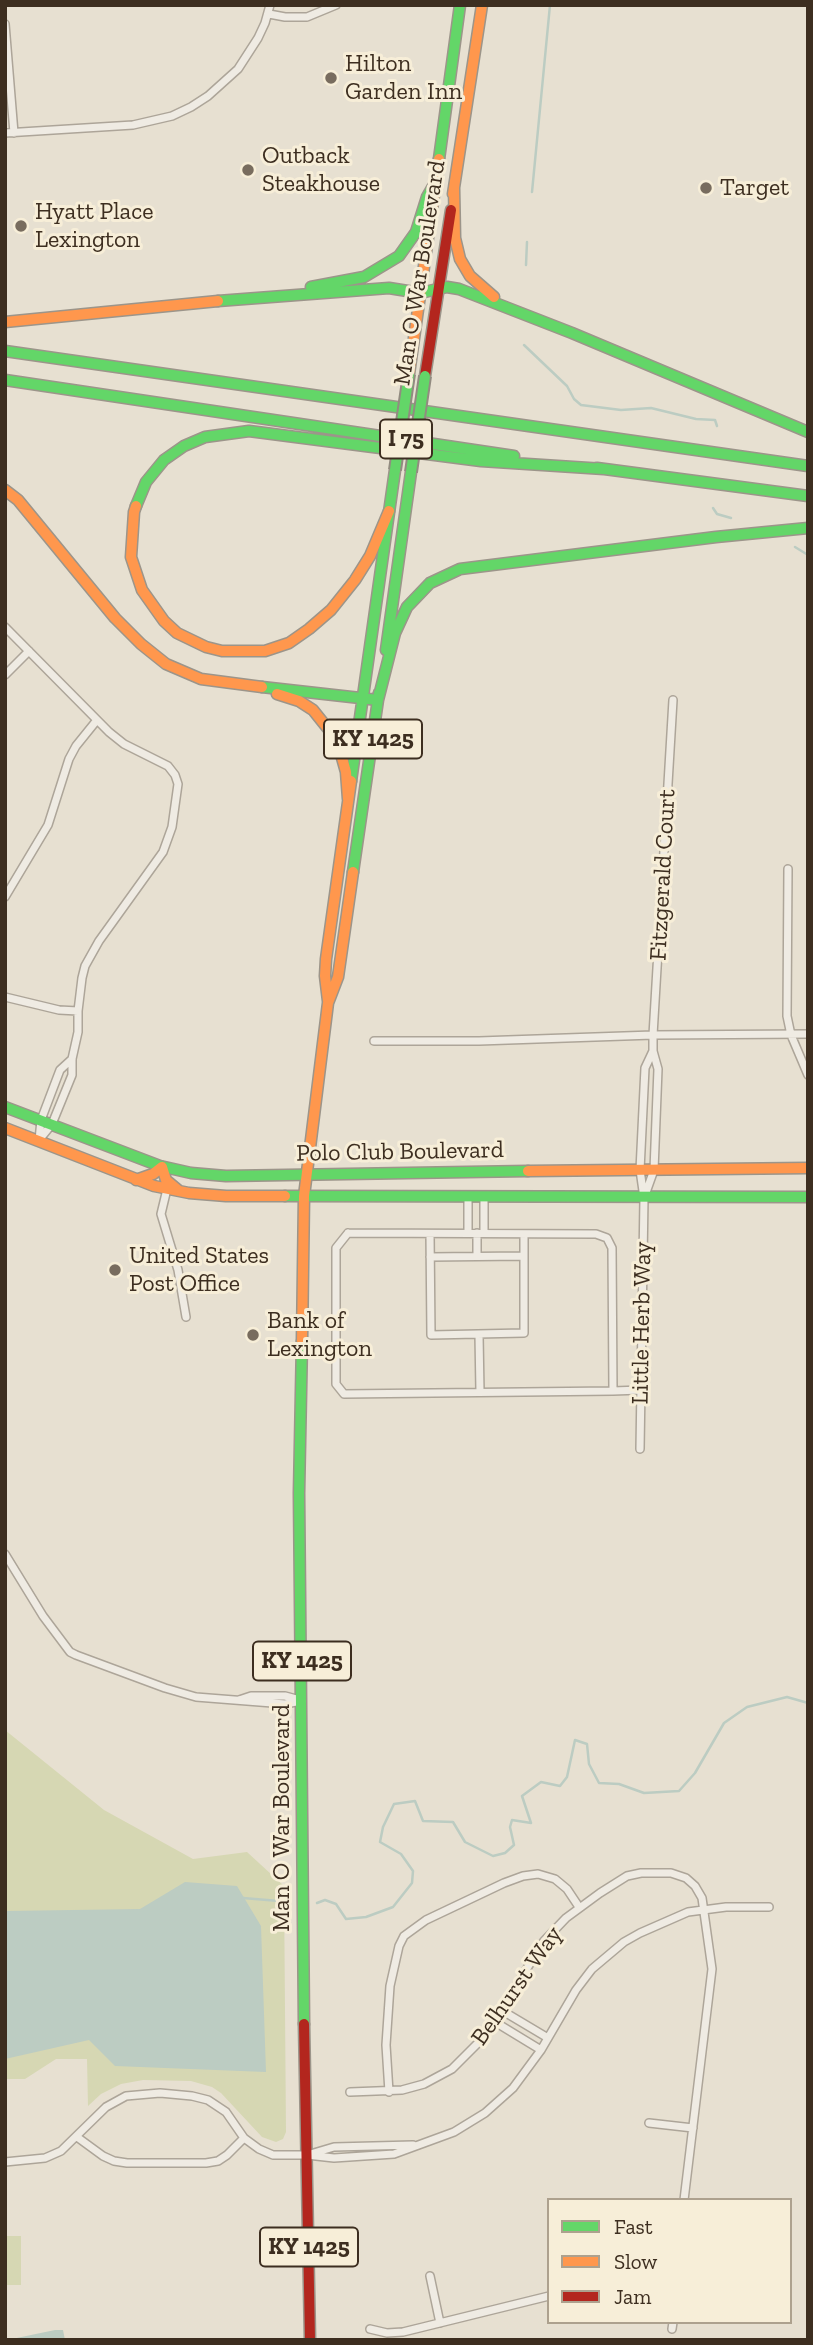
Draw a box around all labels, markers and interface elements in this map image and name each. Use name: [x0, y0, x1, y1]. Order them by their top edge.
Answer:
place label: Hilton Garden Inn: [345, 50, 462, 106]
marker: Hilton Garden Inn: [323, 70, 339, 86]
place label: Outback Steakhouse: [262, 142, 380, 198]
street label: Man O War Boulevard: [388, 158, 452, 388]
marker: Outback Steakhouse: [240, 162, 256, 178]
place label: Target: [720, 174, 789, 202]
marker: Target: [698, 180, 714, 196]
place label: Hyatt Place Lexington: [35, 198, 154, 254]
marker: Hyatt Place Lexington: [13, 218, 29, 234]
road number: I 75: [380, 420, 432, 458]
road number: KY 1425: [324, 720, 422, 758]
street label: Fitzgerald Court: [644, 789, 682, 961]
street label: Polo Club Boulevard: [296, 1136, 504, 1168]
street label: Little Herb Way: [626, 1241, 658, 1405]
place label: United States Post Office: [129, 1242, 269, 1298]
marker: United States Post Office: [107, 1262, 123, 1278]
place label: Bank of Lexington: [267, 1307, 372, 1363]
marker: Bank of Lexington: [245, 1327, 261, 1343]
road number: KY 1425: [253, 1642, 351, 1680]
street label: Man O War Boulevard: [268, 1704, 296, 1932]
street label: Belhurst Way: [465, 1921, 569, 2051]
legend: [547, 2198, 792, 2324]
text: Fast: [614, 2214, 653, 2239]
road number: KY 1425: [260, 2228, 358, 2266]
text: Slow: [614, 2249, 657, 2274]
text: Jam: [614, 2284, 651, 2309]

